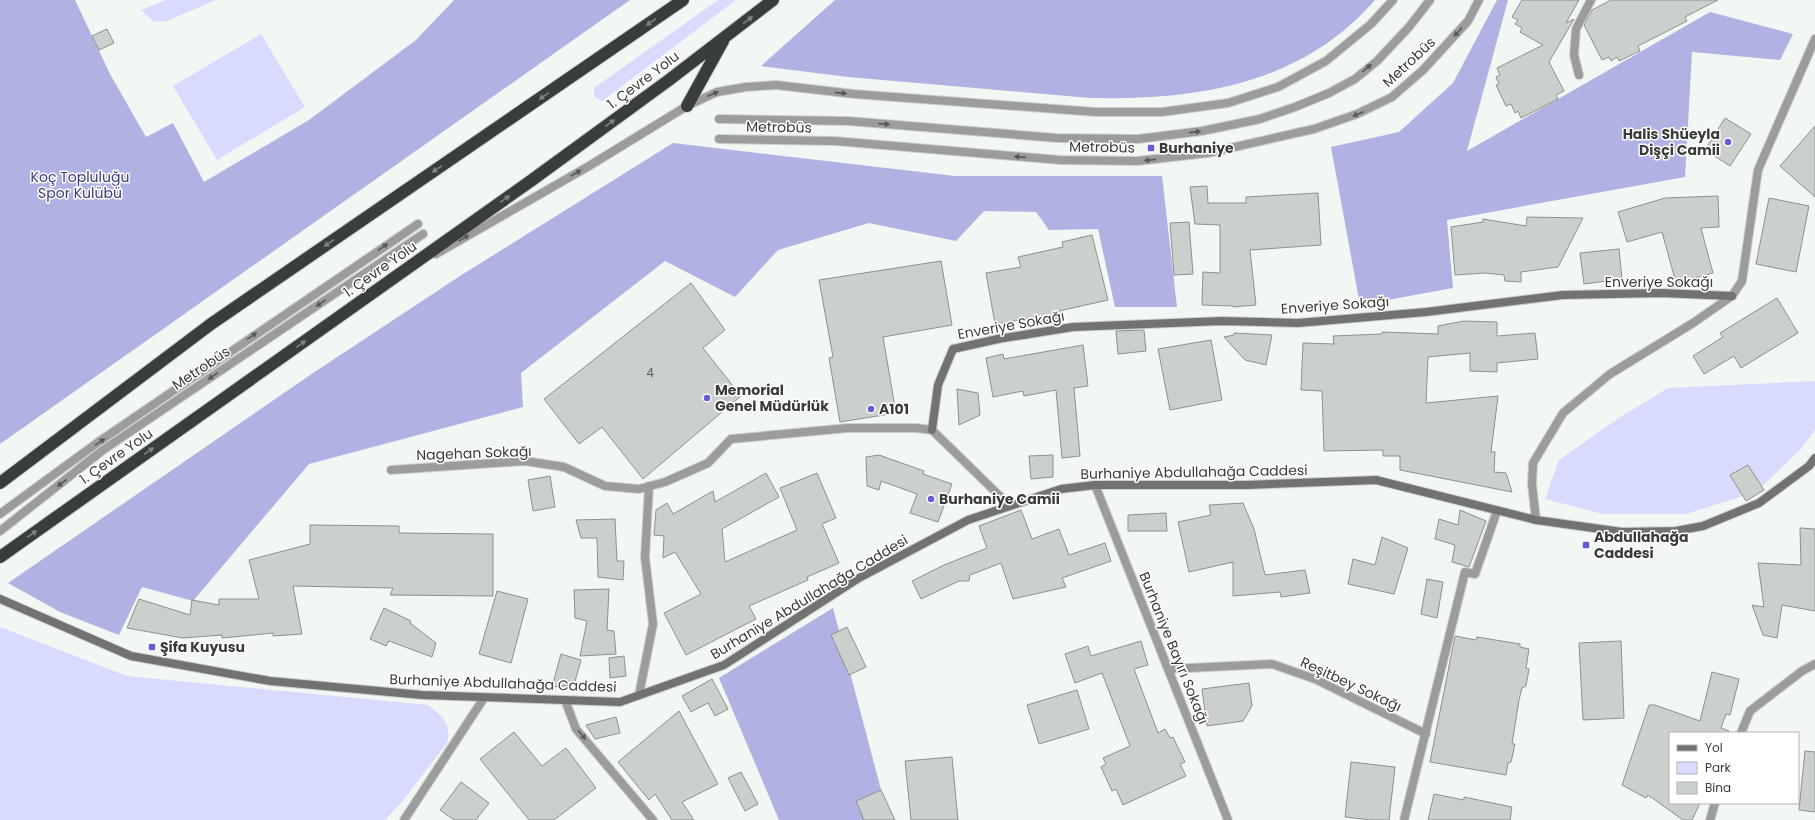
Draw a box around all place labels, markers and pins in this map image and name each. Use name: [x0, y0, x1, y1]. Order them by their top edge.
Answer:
place label: Halis Shüeyla Dişçi Camii: [1623, 124, 1720, 160]
marker: Halis Shüeyla Dişçi Camii: [1723, 137, 1733, 147]
place label: Burhaniye: [1159, 138, 1234, 158]
marker: Burhaniye: [1146, 143, 1156, 153]
place label: Memorial Genel Müdürlük: [715, 380, 829, 416]
marker: Memorial Genel Müdürlük: [702, 393, 712, 403]
place label: A101: [879, 399, 909, 419]
marker: A101: [866, 404, 876, 414]
place label: Burhaniye Camii: [939, 489, 1060, 509]
marker: Burhaniye Camii: [926, 494, 936, 504]
place label: Abdullahağa Caddesi: [1594, 527, 1689, 563]
marker: Abdullahağa Caddesi: [1581, 540, 1591, 550]
place label: Şifa Kuyusu: [160, 637, 245, 657]
marker: Şifa Kuyusu: [147, 642, 157, 652]

